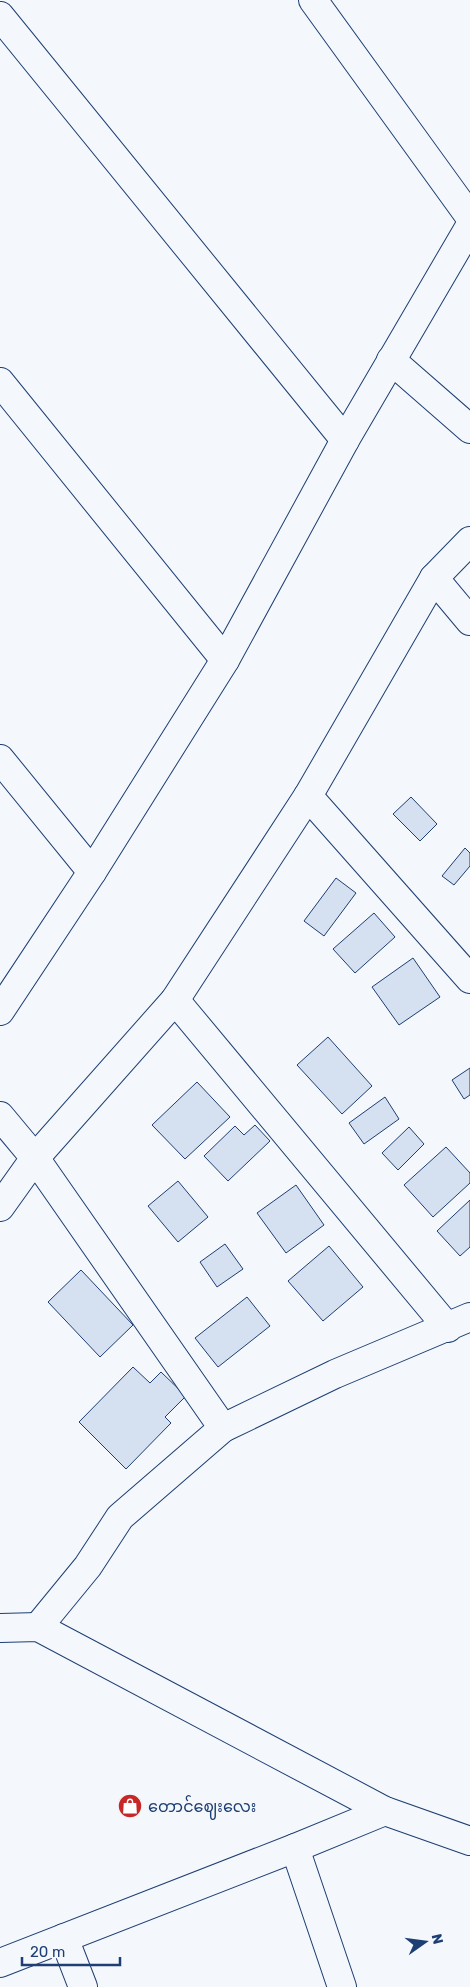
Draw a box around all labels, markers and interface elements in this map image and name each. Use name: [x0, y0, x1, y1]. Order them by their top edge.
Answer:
shop icon: တောင်ဈေးလေး: [117, 1793, 143, 1819]
place label: တောင်ဈေးလေး: [148, 1795, 256, 1820]
north arrow: [400, 1917, 450, 1967]
text: N: [428, 1932, 447, 1946]
scale bar: [22, 1934, 120, 1966]
text: 20 m: [30, 1943, 65, 1961]

